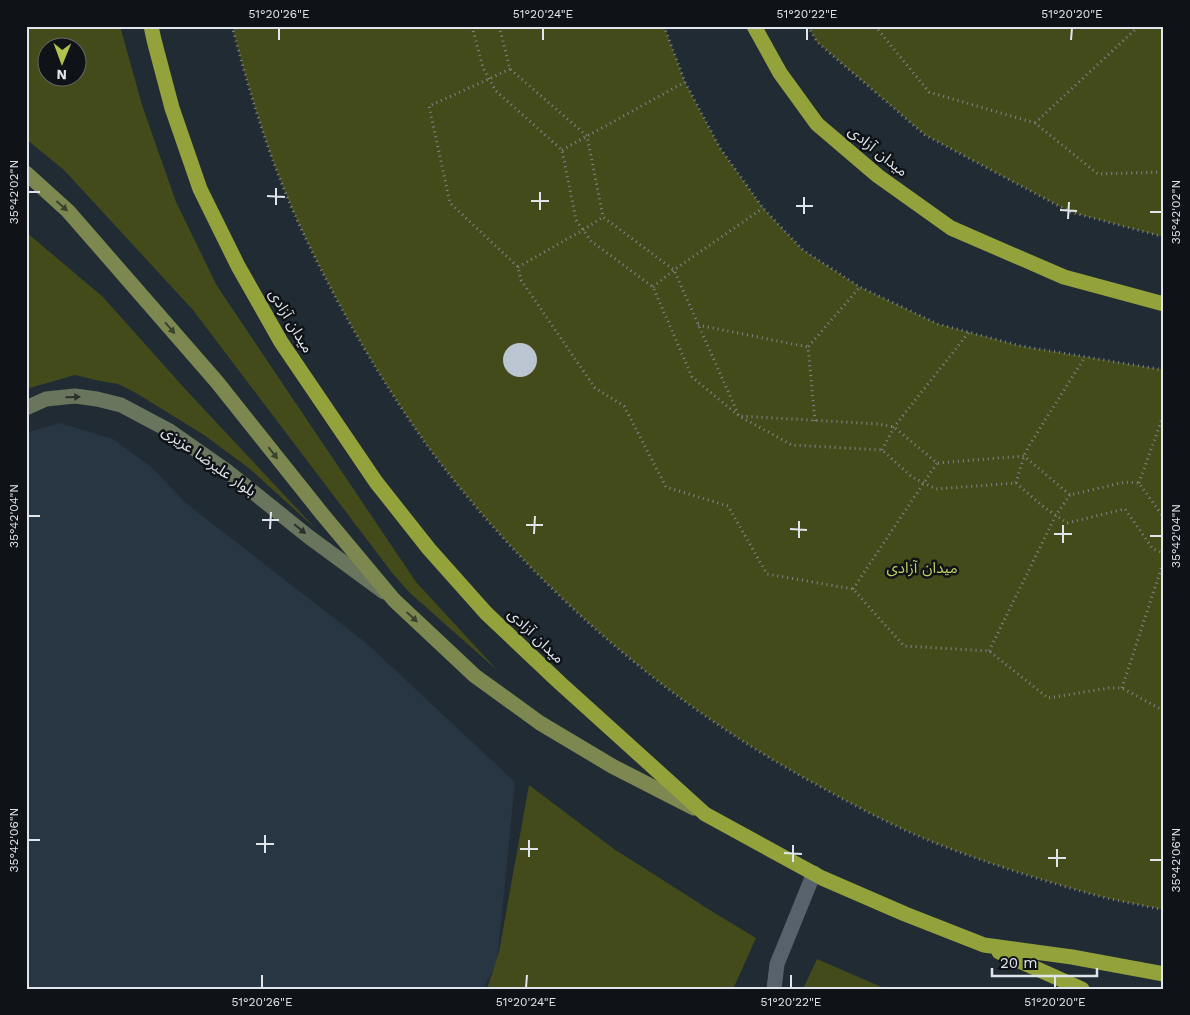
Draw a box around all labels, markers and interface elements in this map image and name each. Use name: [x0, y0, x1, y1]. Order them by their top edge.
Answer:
text: 51°20'26"E: [248, 7, 310, 21]
text: 51°20'24"E: [513, 7, 574, 21]
text: 51°20'22"E: [777, 7, 838, 21]
text: 51°20'20"E: [1041, 7, 1103, 21]
north arrow: [38, 38, 88, 88]
text: N: [56, 67, 67, 83]
street label: میدان آزادی: [845, 122, 911, 180]
text: 35°42'02"N: [7, 160, 21, 224]
text: 35°42'02"N: [1169, 180, 1183, 244]
one-way arrow: [56, 200, 68, 212]
street label: میدان آزادی: [265, 286, 317, 356]
one-way arrow: [164, 321, 176, 333]
one-way arrow: [65, 393, 81, 401]
street label: بلوار علیرضا عزیزی: [158, 422, 260, 500]
one-way arrow: [268, 446, 279, 459]
text: 35°42'04"N: [7, 484, 21, 548]
text: 35°42'04"N: [1169, 504, 1183, 568]
one-way arrow: [293, 524, 306, 535]
park label: میدان آزادی: [886, 559, 958, 577]
street label: میدان آزادی: [504, 605, 568, 667]
one-way arrow: [406, 611, 418, 623]
text: 35°42'06"N: [7, 808, 21, 872]
text: 35°42'06"N: [1169, 828, 1183, 892]
scale bar: [992, 945, 1098, 977]
text: 20 m: [1000, 954, 1038, 972]
text: 51°20'26"E: [231, 995, 293, 1009]
text: 51°20'24"E: [496, 995, 557, 1009]
text: 51°20'22"E: [761, 995, 822, 1009]
text: 51°20'20"E: [1024, 995, 1086, 1009]

